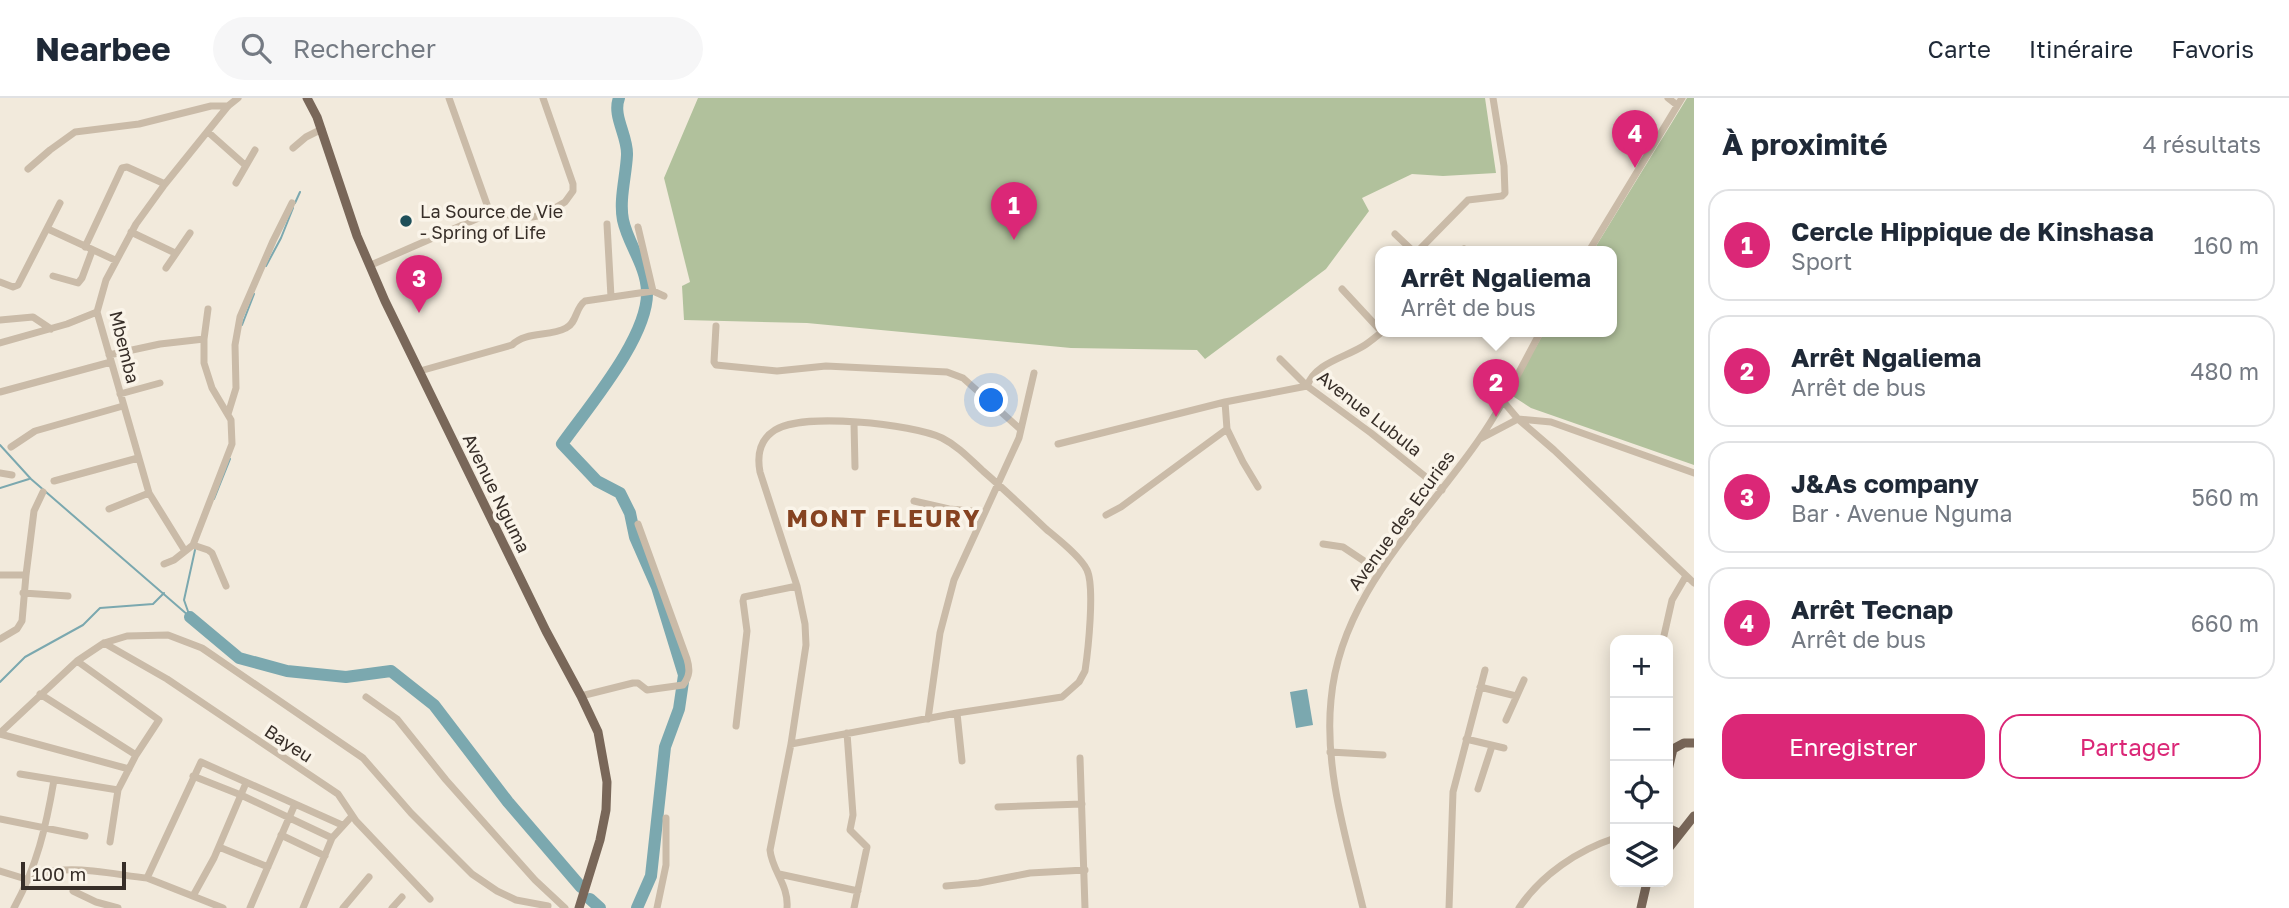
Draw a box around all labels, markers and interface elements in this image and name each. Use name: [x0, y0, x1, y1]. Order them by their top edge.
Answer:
search box: [213, 17, 703, 80]
text: Nearbee: [35, 29, 171, 68]
icon: search: [237, 29, 275, 67]
text: Rechercher: [293, 33, 436, 64]
text: Carte: [1928, 34, 1991, 63]
text: Itinéraire: [2029, 34, 2133, 63]
text: Favoris: [2171, 34, 2254, 63]
pin: 4: [1612, 110, 1658, 168]
text: À proximité: [1722, 126, 1888, 162]
text: 4 résultats: [2143, 130, 2261, 158]
pin: 1: [991, 182, 1037, 240]
place label: La Source de Vie - Spring of Life: [420, 200, 563, 243]
marker: La Source de Vie - Spring of Life: [398, 213, 414, 229]
text: Cercle Hippique de Kinshasa: [1791, 216, 2154, 247]
text: 1: [1741, 231, 1753, 259]
text: 160 m: [2194, 231, 2259, 259]
popup: [1375, 246, 1617, 337]
text: Sport: [1791, 247, 1852, 275]
pin: 3: [396, 255, 442, 313]
text: Arrêt Ngaliema: [1401, 262, 1591, 293]
text: Arrêt de bus: [1401, 293, 1536, 321]
street label: Mbemba: [105, 308, 145, 386]
text: Arrêt Ngaliema: [1791, 342, 1981, 373]
text: 2: [1740, 357, 1754, 385]
text: 480 m: [2191, 357, 2259, 385]
pin: 2: [1473, 359, 1519, 417]
street label: Avenue Lubula: [1313, 365, 1427, 461]
text: Arrêt de bus: [1791, 373, 1926, 401]
your location: [974, 383, 1008, 417]
street label: Avenue Nguma: [459, 430, 535, 556]
street label: Avenue des Ecuries: [1343, 446, 1459, 594]
text: J&As company: [1791, 468, 1979, 499]
text: 3: [1740, 483, 1754, 511]
text: 560 m: [2191, 483, 2259, 511]
text: Bar · Avenue Nguma: [1791, 499, 2013, 527]
district label: MONT FLEURY: [786, 503, 982, 532]
text: Arrêt Tecnap: [1791, 594, 1953, 625]
text: 4: [1740, 609, 1754, 637]
text: 660 m: [2191, 609, 2259, 637]
text: Arrêt de bus: [1791, 625, 1926, 653]
map controls: [1610, 635, 1673, 887]
button: +: [1610, 635, 1673, 698]
button: −: [1610, 698, 1673, 761]
button: Enregistrer: [1722, 714, 1985, 779]
button: Partager: [1999, 714, 2261, 779]
street label: Bayeu: [261, 719, 317, 767]
button: locate: [1610, 761, 1673, 824]
button: layers: [1610, 824, 1673, 887]
scale bar: [21, 859, 126, 891]
text: 100 m: [32, 862, 86, 885]

